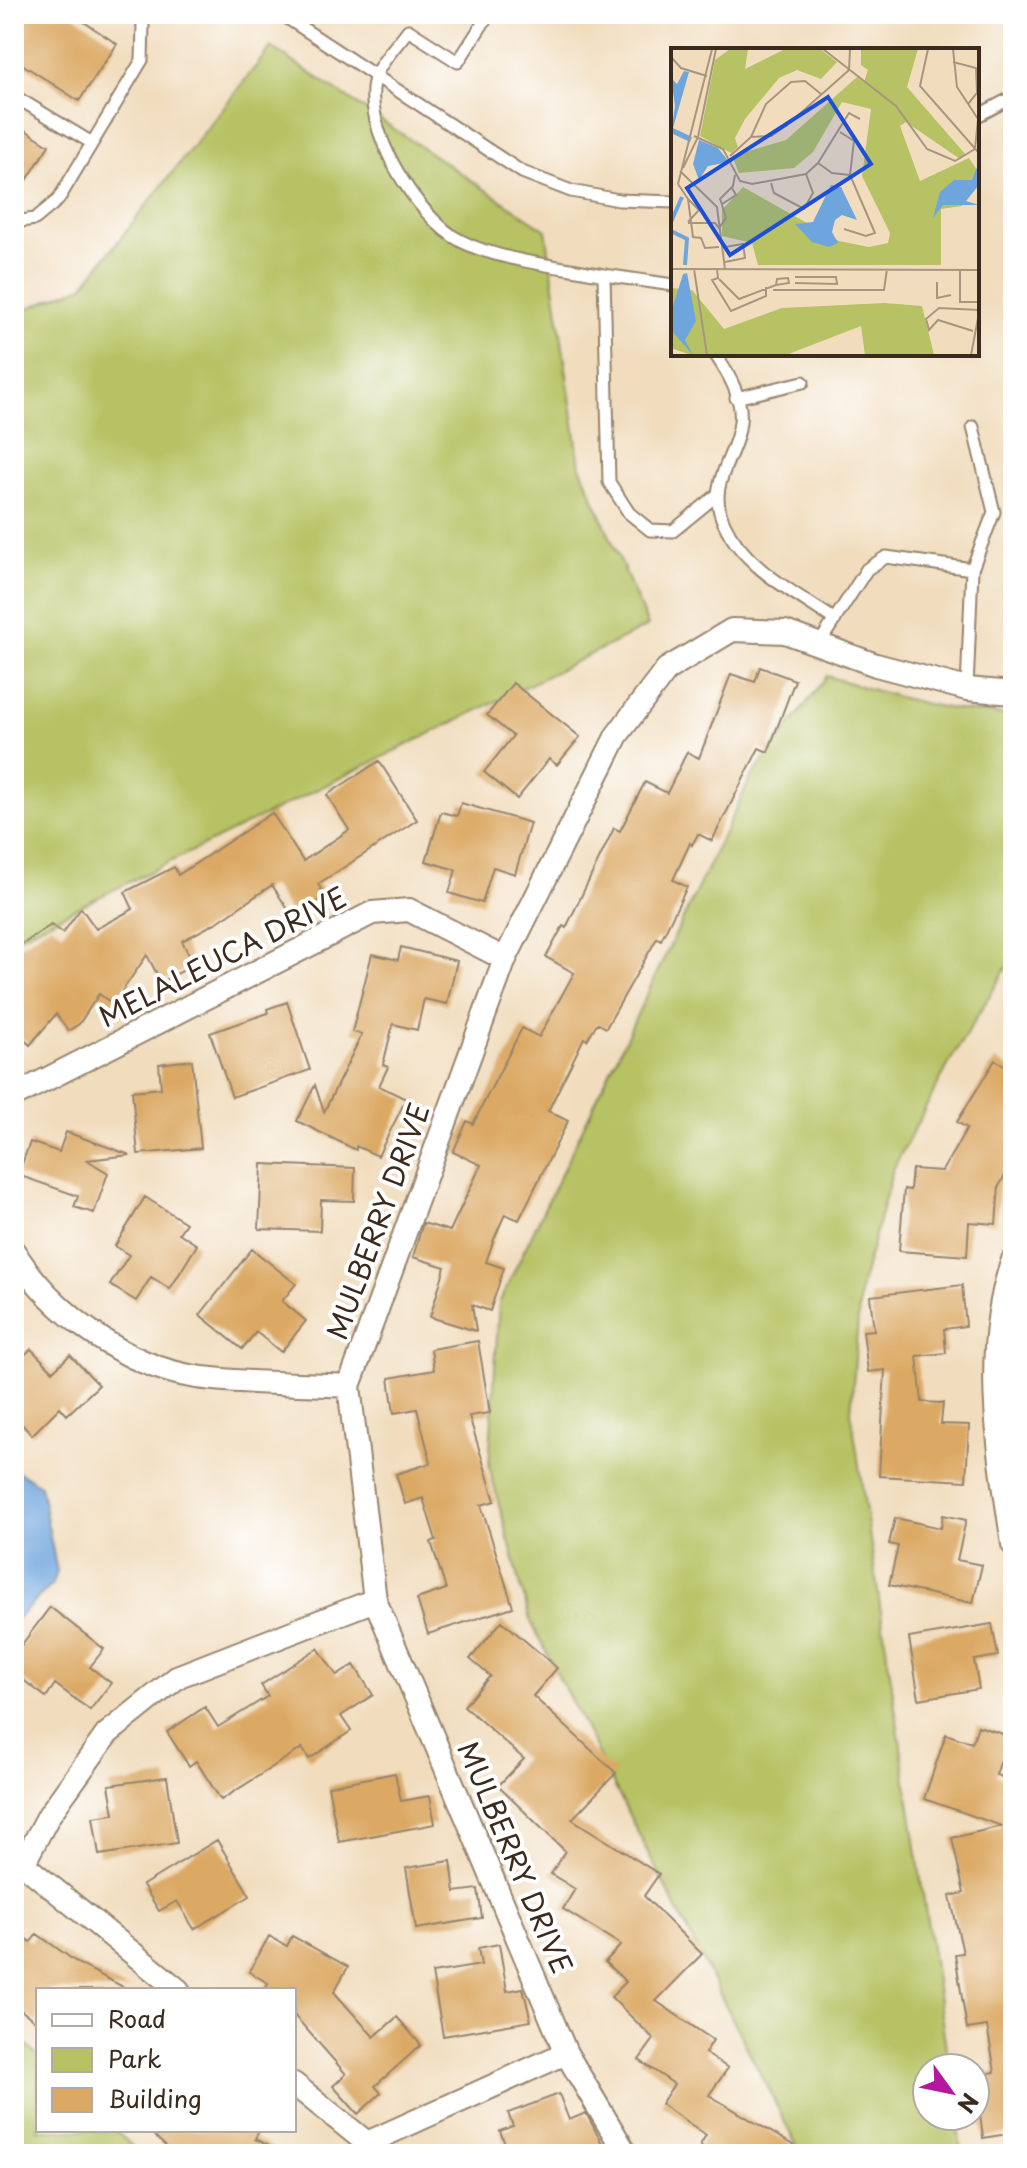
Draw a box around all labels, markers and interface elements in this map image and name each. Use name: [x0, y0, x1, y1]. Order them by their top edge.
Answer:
inset map: [671, 48, 979, 356]
street label: MELALEUCA DRIVE: [91, 875, 353, 1037]
street label: MULBERRY DRIVE: [314, 1097, 440, 1345]
street label: MULBERRY DRIVE: [448, 1734, 584, 1980]
legend: [36, 1988, 296, 2132]
text: Road: [108, 2000, 166, 2036]
text: Park: [108, 2040, 162, 2076]
north arrow: [911, 2052, 991, 2132]
text: Building: [108, 2080, 202, 2116]
text: N: [950, 2087, 988, 2120]

